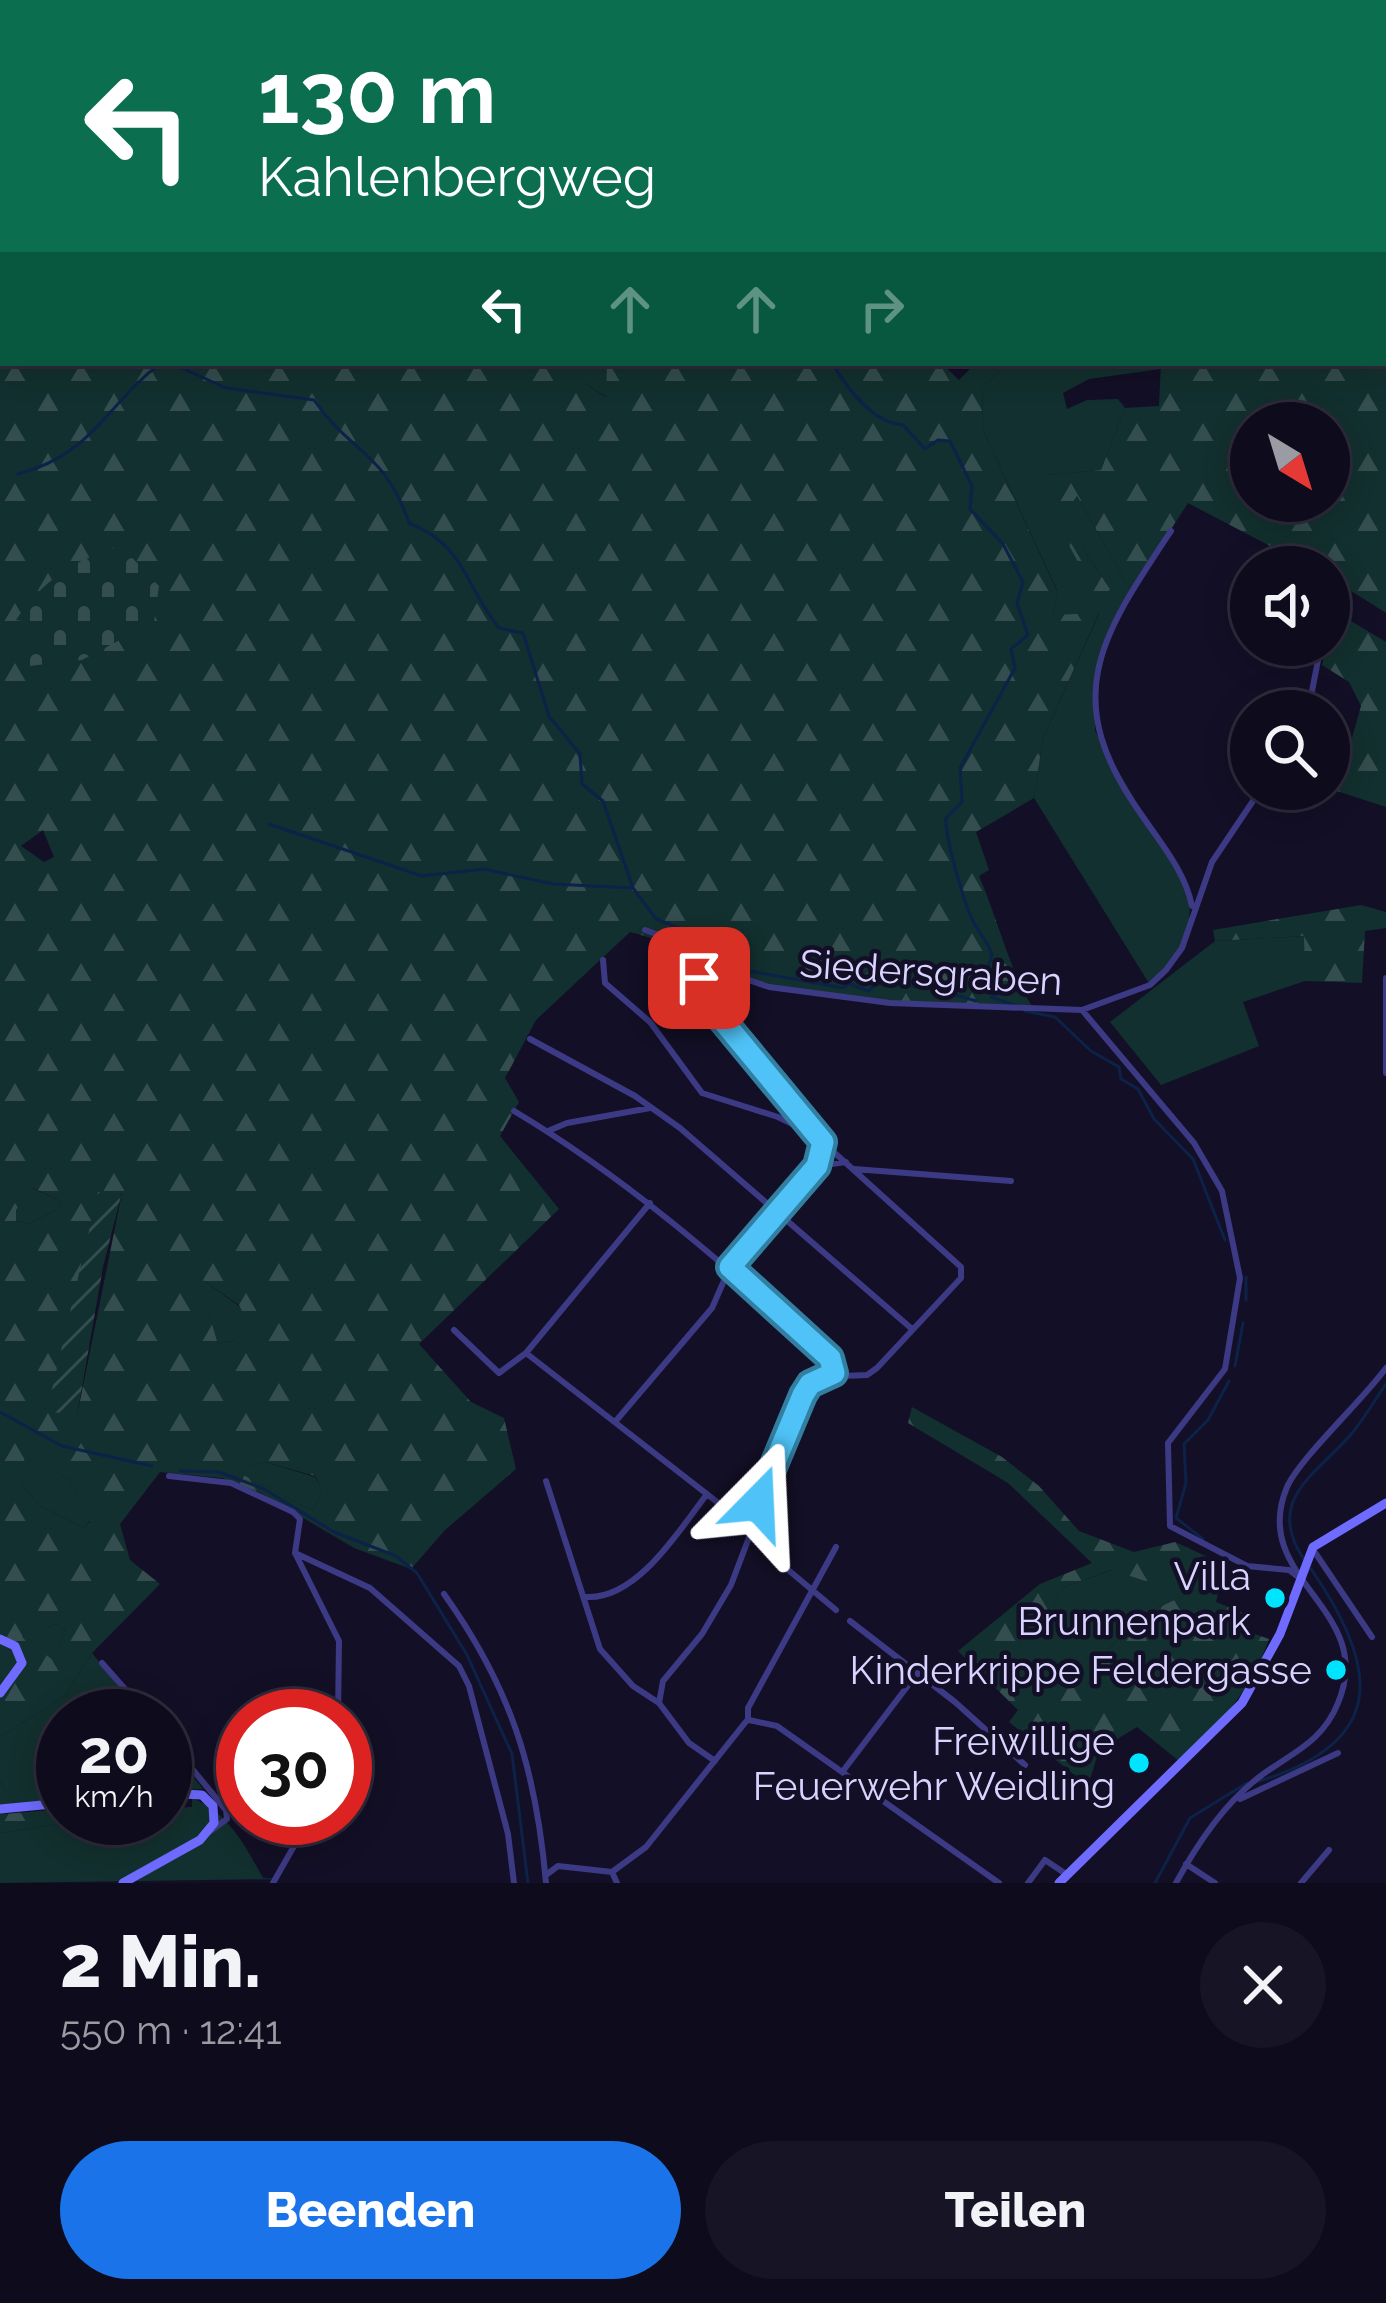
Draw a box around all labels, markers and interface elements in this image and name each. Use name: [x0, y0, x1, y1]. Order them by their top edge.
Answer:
text: 130 m: [258, 44, 496, 143]
icon: left: [60, 48, 216, 204]
text: Kahlenbergweg: [258, 145, 656, 209]
icon: left: [471, 276, 537, 342]
icon: ahead: [597, 276, 663, 342]
icon: ahead: [723, 276, 789, 342]
icon: right: [849, 276, 915, 342]
north arrow: [1230, 402, 1350, 522]
map controls: [1230, 402, 1350, 810]
button: sound: [1230, 546, 1350, 666]
button: search: [1230, 690, 1350, 810]
pin: [648, 927, 750, 1029]
street label: Siedersgraben: [798, 940, 1064, 1004]
icon: arrive: [666, 945, 732, 1011]
position arrow: [695, 1440, 821, 1566]
place label: Villa Brunnenpark: [1017, 1553, 1251, 1644]
marker: Villa Brunnenpark: [1262, 1585, 1288, 1611]
place label: Kinderkrippe Feldergasse: [850, 1647, 1312, 1693]
marker: Kinderkrippe Feldergasse: [1323, 1657, 1349, 1683]
speed limit sign: 30: [216, 1689, 372, 1845]
text: 20: [79, 1717, 149, 1787]
place label: Freiwillige Feuerwehr Weidling: [753, 1718, 1115, 1809]
marker: Freiwillige Feuerwehr Weidling: [1126, 1750, 1152, 1776]
text: km/h: [74, 1779, 154, 1814]
text: 2 Min.: [60, 1919, 261, 2004]
button: close: [1200, 1922, 1326, 2048]
text: 550 m · 12:41: [60, 2007, 282, 2053]
button: Beenden: [60, 2141, 681, 2279]
button: Teilen: [705, 2141, 1326, 2279]

